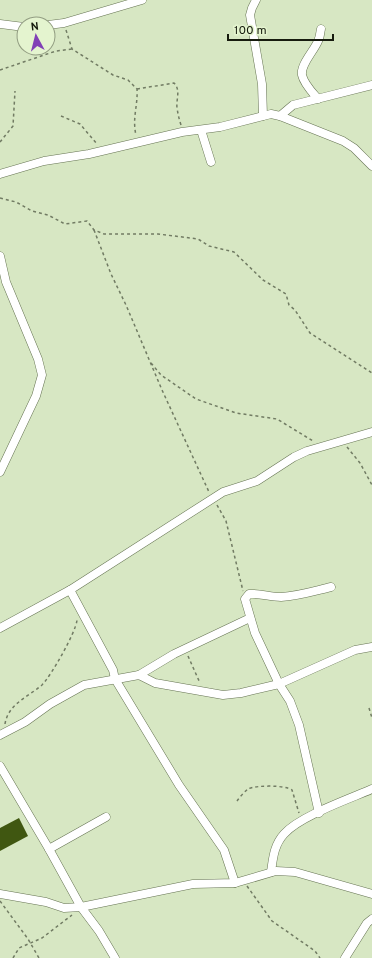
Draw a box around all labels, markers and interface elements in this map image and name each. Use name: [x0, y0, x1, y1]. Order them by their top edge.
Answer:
north arrow: [16, 16, 56, 56]
scale bar: [228, 16, 333, 42]
text: N: [30, 20, 40, 34]
text: 100 m: [234, 23, 267, 39]

